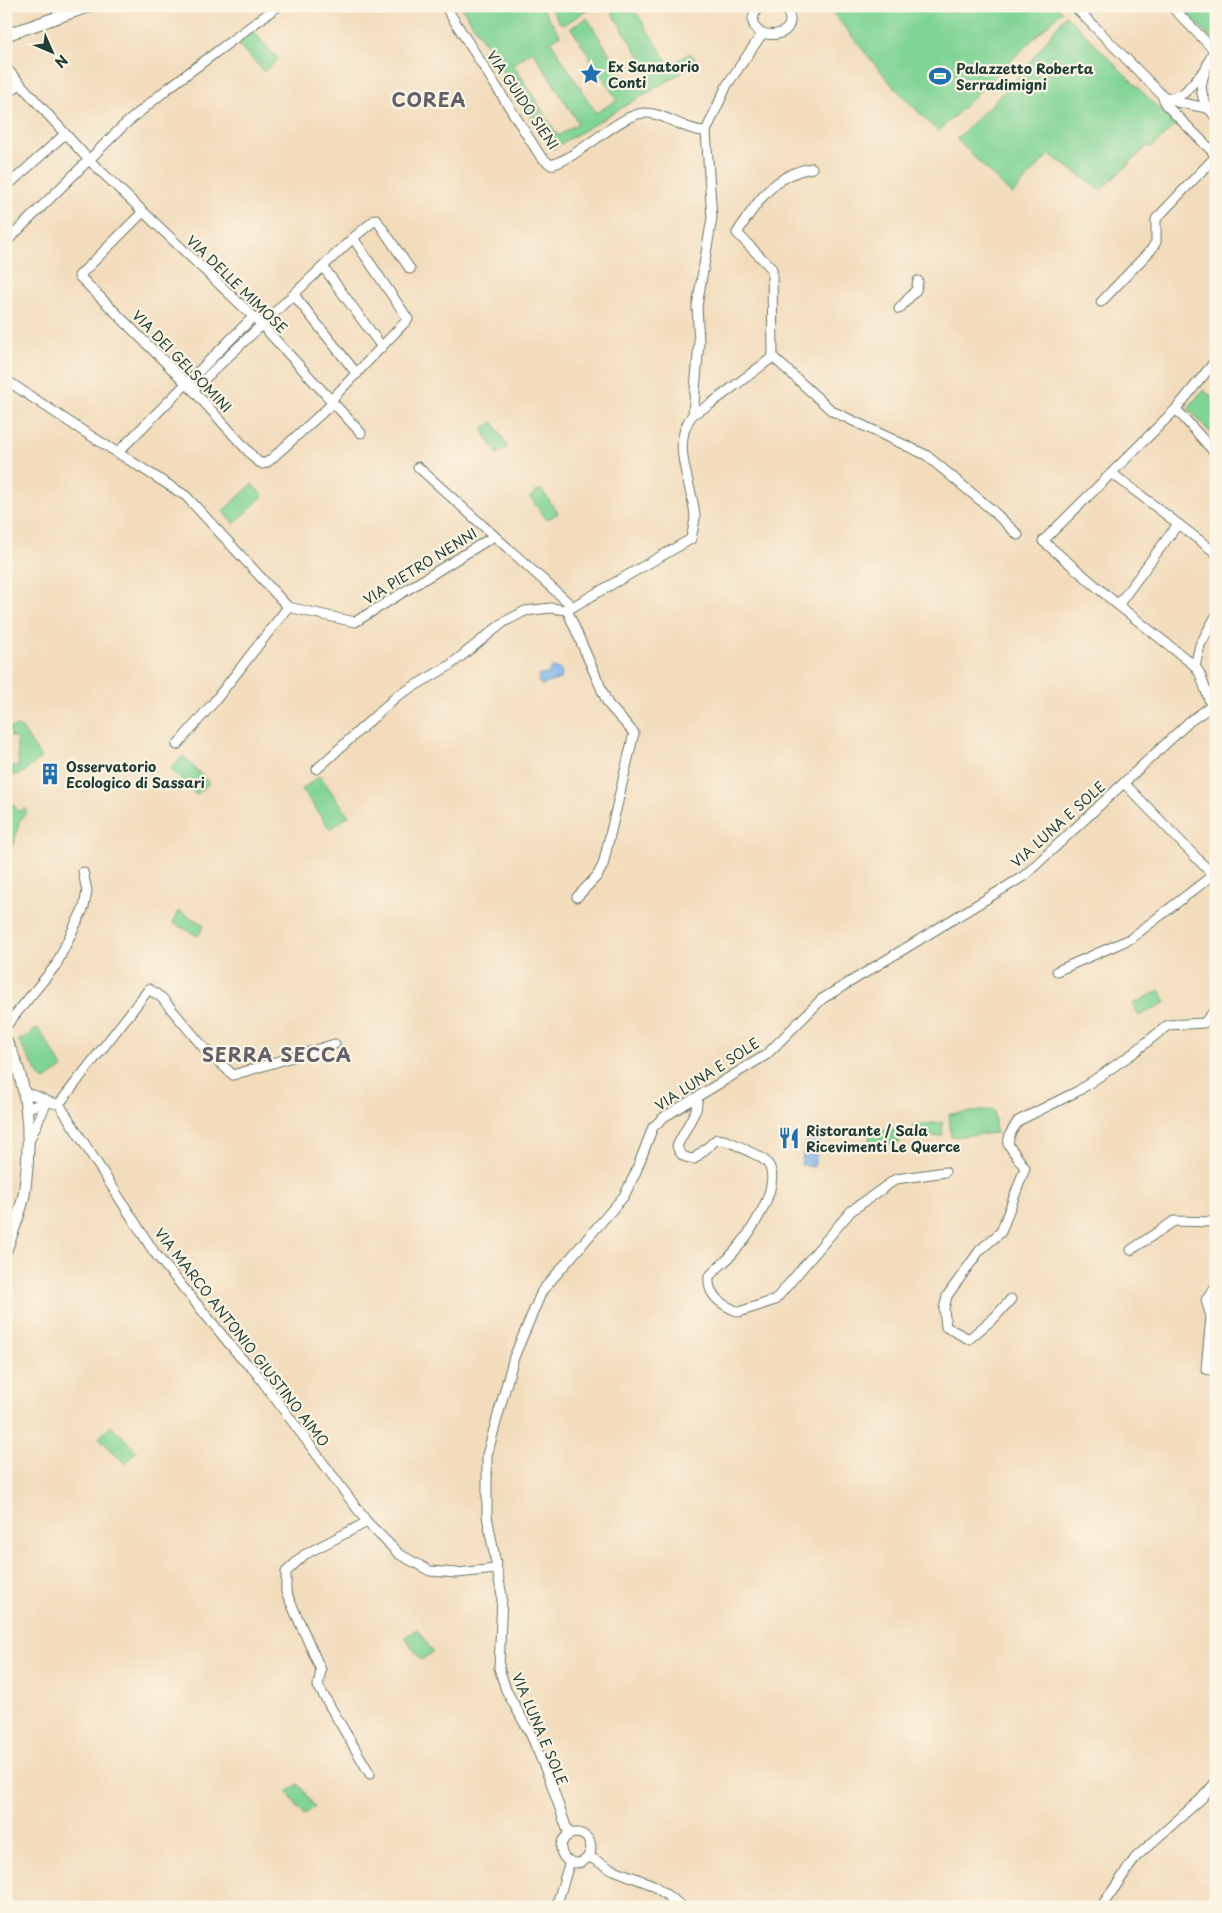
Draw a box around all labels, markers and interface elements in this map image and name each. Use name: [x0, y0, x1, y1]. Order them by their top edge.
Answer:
north arrow: [28, 28, 78, 78]
street label: VIA GUIDO SIENI: [482, 46, 564, 154]
text: N: [50, 50, 73, 73]
place label: Ex Sanatorio Conti: [608, 56, 699, 93]
place label: Palazzetto Roberta Serradimigni: [956, 58, 1094, 95]
place icon: Ex Sanatorio Conti: [578, 61, 604, 87]
sports icon: Palazzetto Roberta Serradimigni: [927, 63, 953, 89]
district label: COREA: [391, 85, 467, 113]
street label: VIA DELLE MIMOSE: [182, 230, 292, 338]
street label: VIA DEI GELSOMINI: [127, 305, 237, 417]
street label: VIA PIETRO NENNI: [359, 522, 481, 610]
place label: Osservatorio Ecologico di Sassari: [66, 756, 205, 793]
building icon: Osservatorio Ecologico di Sassari: [37, 761, 63, 787]
street label: VIA LUNA E SOLE: [1006, 776, 1110, 872]
street label: VIA LUNA E SOLE: [651, 1032, 763, 1116]
district label: SERRA SECCA: [202, 1040, 352, 1068]
place label: Ristorante / Sala Ricevimenti Le Querce: [806, 1120, 961, 1157]
restaurant icon: Ristorante / Sala Ricevimenti Le Querce: [776, 1125, 802, 1151]
street label: VIA MARCO ANTONIO GIUSTINO AIMO: [150, 1223, 334, 1451]
street label: VIA LUNA E SOLE: [507, 1669, 573, 1789]

